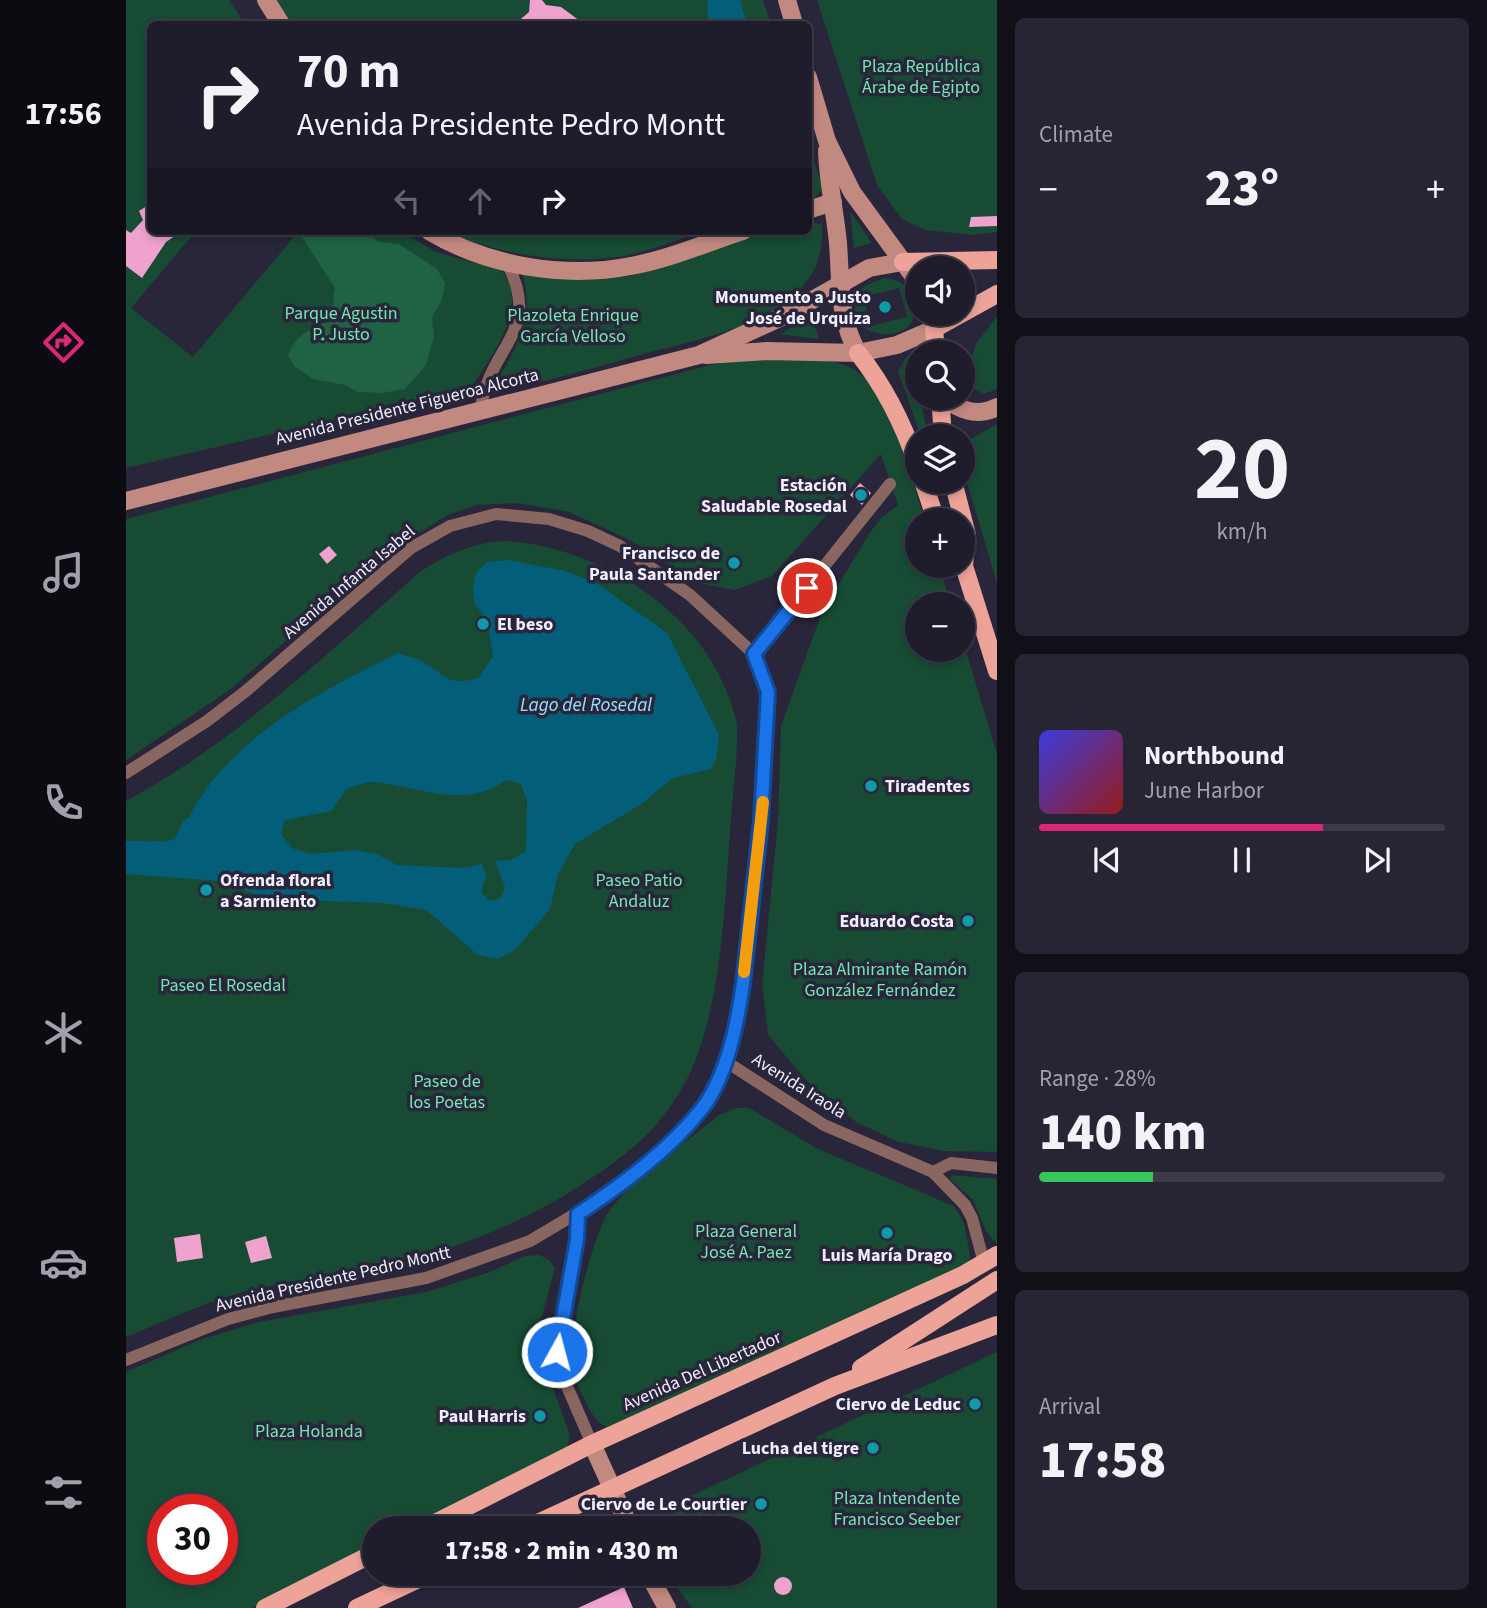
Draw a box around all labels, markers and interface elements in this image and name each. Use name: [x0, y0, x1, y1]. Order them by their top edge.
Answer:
text: 70 m: [297, 37, 401, 107]
icon: right: [182, 49, 273, 140]
park label: Plaza República Árabe de Egipto: [862, 54, 980, 100]
text: 17:56: [24, 91, 102, 137]
text: Avenida Presidente Pedro Montt: [297, 102, 725, 148]
text: Climate: [1039, 118, 1113, 151]
text: 23°: [1205, 152, 1279, 226]
text: −: [1039, 163, 1058, 217]
text: +: [1426, 163, 1445, 217]
icon: left: [388, 182, 426, 220]
icon: ahead: [461, 182, 499, 220]
icon: right: [534, 182, 572, 220]
map controls: [905, 256, 975, 662]
button: sound: [905, 256, 975, 326]
place label: Monumento a Justo José de Urquiza: [715, 285, 871, 331]
marker: Monumento a Justo José de Urquiza: [877, 299, 893, 315]
park label: Parque Agustin P. Justo: [284, 301, 398, 347]
park label: Plazoleta Enrique García Velloso: [507, 303, 639, 349]
icon: directions: [39, 318, 88, 367]
button: search: [905, 340, 975, 410]
street label: Avenida Presidente Figueroa Alcorta: [273, 362, 541, 452]
text: 20: [1194, 405, 1290, 534]
button: layers: [905, 424, 975, 494]
place label: Estación Saludable Rosedal: [701, 473, 847, 519]
marker: Estación Saludable Rosedal: [853, 487, 869, 503]
button: +: [905, 508, 975, 578]
text: km/h: [1216, 515, 1268, 548]
street label: Avenida Infanta Isabel: [278, 519, 420, 645]
place label: Francisco de Paula Santander: [589, 541, 721, 587]
icon: music: [39, 548, 88, 597]
marker: Francisco de Paula Santander: [726, 555, 742, 571]
pin: [777, 558, 837, 618]
icon: arrive: [788, 569, 826, 607]
button: −: [905, 592, 975, 662]
place label: El beso: [497, 612, 553, 637]
marker: El beso: [475, 616, 491, 632]
water label: Lago del Rosedal: [520, 692, 652, 719]
text: Northbound: [1144, 737, 1285, 774]
place label: Tiradentes: [885, 774, 970, 799]
text: June Harbor: [1144, 774, 1264, 807]
icon: phone: [39, 778, 88, 827]
marker: Tiradentes: [863, 778, 879, 794]
icon: previous: [1088, 841, 1126, 879]
icon: pause: [1223, 841, 1261, 879]
icon: next: [1358, 841, 1396, 879]
place label: Ofrenda floral a Sarmiento: [220, 868, 331, 914]
park label: Paseo Patio Andaluz: [596, 868, 682, 914]
marker: Ofrenda floral a Sarmiento: [198, 882, 214, 898]
place label: Eduardo Costa: [839, 909, 954, 934]
marker: Eduardo Costa: [960, 913, 976, 929]
park label: Plaza Almirante Ramón González Fernández: [793, 957, 967, 1003]
park label: Paseo El Rosedal: [160, 973, 286, 998]
icon: climate: [39, 1008, 88, 1057]
street label: Avenida Iraola: [747, 1047, 851, 1125]
text: Range · 28%: [1039, 1062, 1156, 1095]
park label: Paseo de los Poetas: [409, 1069, 485, 1115]
text: 140 km: [1039, 1096, 1207, 1170]
park label: Plaza General José A. Paez: [695, 1219, 797, 1265]
marker: Luis María Drago: [879, 1225, 895, 1241]
icon: car: [39, 1238, 88, 1287]
street label: Avenida Presidente Pedro Montt: [213, 1240, 453, 1318]
place label: Luis María Drago: [821, 1243, 953, 1268]
position arrow: [520, 1315, 594, 1389]
street label: Avenida Del Libertador: [619, 1324, 786, 1417]
text: Arrival: [1039, 1390, 1101, 1423]
place label: Ciervo de Leduc: [835, 1392, 962, 1417]
marker: Ciervo de Leduc: [967, 1396, 983, 1412]
place label: Paul Harris: [439, 1404, 526, 1429]
marker: Paul Harris: [532, 1408, 548, 1424]
park label: Plaza Holanda: [255, 1419, 363, 1444]
text: 17:58: [1039, 1424, 1166, 1498]
place label: Lucha del tigre: [742, 1436, 859, 1461]
marker: Lucha del tigre: [865, 1440, 881, 1456]
icon: filters: [39, 1468, 88, 1517]
park label: Plaza Intendente Francisco Seeber: [833, 1486, 961, 1532]
place label: Ciervo de Le Courtier: [581, 1492, 748, 1517]
speed limit sign: 30: [147, 1494, 238, 1585]
marker: Ciervo de Le Courtier: [753, 1496, 769, 1512]
text: 17:58 · 2 min · 430 m: [445, 1532, 678, 1569]

